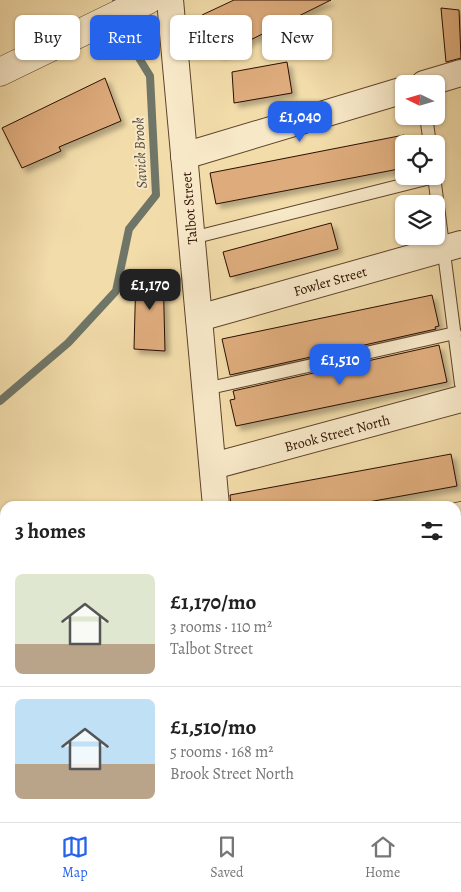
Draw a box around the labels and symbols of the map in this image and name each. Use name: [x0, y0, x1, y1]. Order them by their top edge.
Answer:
north arrow: [395, 75, 445, 125]
pin: £1,040: [259, 100, 341, 143]
water label: Savick Brook: [128, 117, 152, 189]
street label: Talbot Street: [177, 171, 202, 245]
street label: Fowler Street: [291, 262, 369, 301]
pin: £1,170: [109, 268, 191, 311]
pin: £1,510: [299, 344, 381, 386]
street label: Brook Street North: [282, 410, 393, 457]

